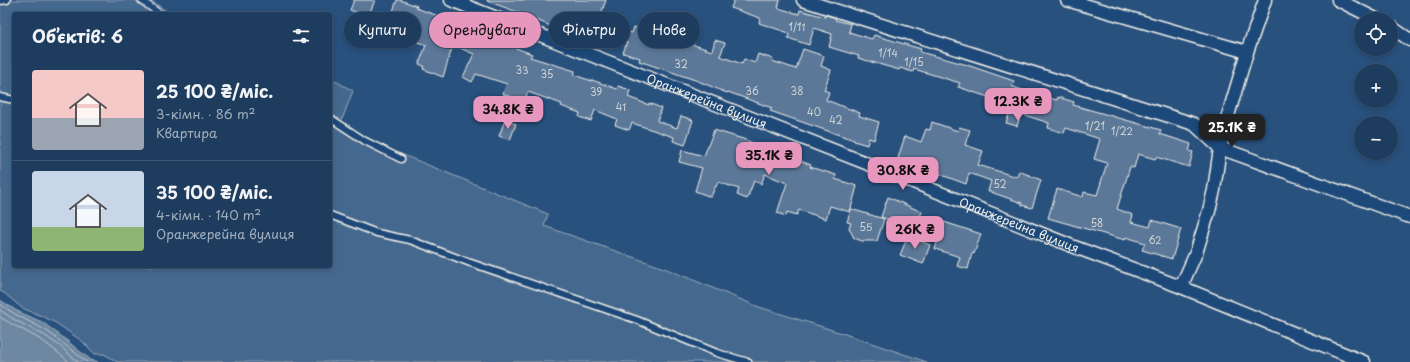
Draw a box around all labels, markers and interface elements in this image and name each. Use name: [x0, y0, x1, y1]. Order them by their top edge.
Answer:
chip: Купити: [344, 12, 421, 48]
chip: Орендувати: [429, 12, 541, 48]
chip: Фільтри: [549, 12, 630, 48]
chip: Нове: [638, 12, 700, 48]
map controls: [1354, 12, 1398, 160]
button: locate: [1354, 12, 1398, 56]
house number: 1/11: [789, 19, 806, 34]
text: Об’єктів: 6: [32, 23, 123, 49]
icon: filters: [290, 25, 312, 47]
house number: 1/14: [878, 45, 898, 60]
house number: 1/15: [904, 54, 924, 69]
house number: 32: [674, 56, 688, 71]
house number: 33: [515, 62, 529, 77]
button: +: [1354, 64, 1398, 108]
house number: 35: [541, 66, 553, 81]
street label: Оранжерейна вулиця: [644, 69, 770, 132]
text: 25 100 ₴/міс.: [156, 78, 273, 104]
house number: 36: [745, 83, 759, 98]
house number: 38: [791, 83, 803, 98]
house number: 39: [590, 84, 602, 99]
icon: home: [64, 86, 112, 134]
pin: 12.3K ₴: [981, 88, 1055, 122]
text: 12.3K ₴: [994, 91, 1042, 110]
pin: 34.8K ₴: [471, 96, 545, 130]
text: 34.8K ₴: [482, 99, 534, 118]
house number: 41: [616, 99, 626, 114]
text: 3-кімн. · 86 m²: [156, 104, 255, 123]
house number: 40: [807, 104, 821, 119]
house number: 42: [829, 112, 843, 127]
pin: 25.1K ₴: [1195, 114, 1269, 148]
button: −: [1354, 116, 1398, 160]
text: 25.1K ₴: [1208, 117, 1256, 136]
house number: 1/21: [1085, 118, 1105, 133]
text: Квартира: [156, 123, 217, 142]
house number: 1/22: [1111, 123, 1133, 138]
pin: 35.1K ₴: [732, 142, 806, 176]
text: 35.1K ₴: [745, 145, 793, 164]
pin: 30.8K ₴: [866, 157, 940, 191]
text: 30.8K ₴: [877, 160, 929, 179]
house number: 52: [993, 176, 1007, 191]
text: 35 100 ₴/міс.: [156, 179, 273, 205]
icon: home: [64, 187, 112, 235]
street label: Оранжерейна вулиця: [956, 192, 1082, 257]
text: 4-кімн. · 140 m²: [156, 205, 261, 224]
house number: 58: [1091, 215, 1103, 230]
pin: 26K ₴: [887, 216, 943, 250]
house number: 55: [860, 219, 873, 234]
text: 26K ₴: [895, 219, 935, 238]
text: Оранжерейна вулиця: [156, 224, 294, 243]
house number: 62: [1148, 232, 1162, 247]

